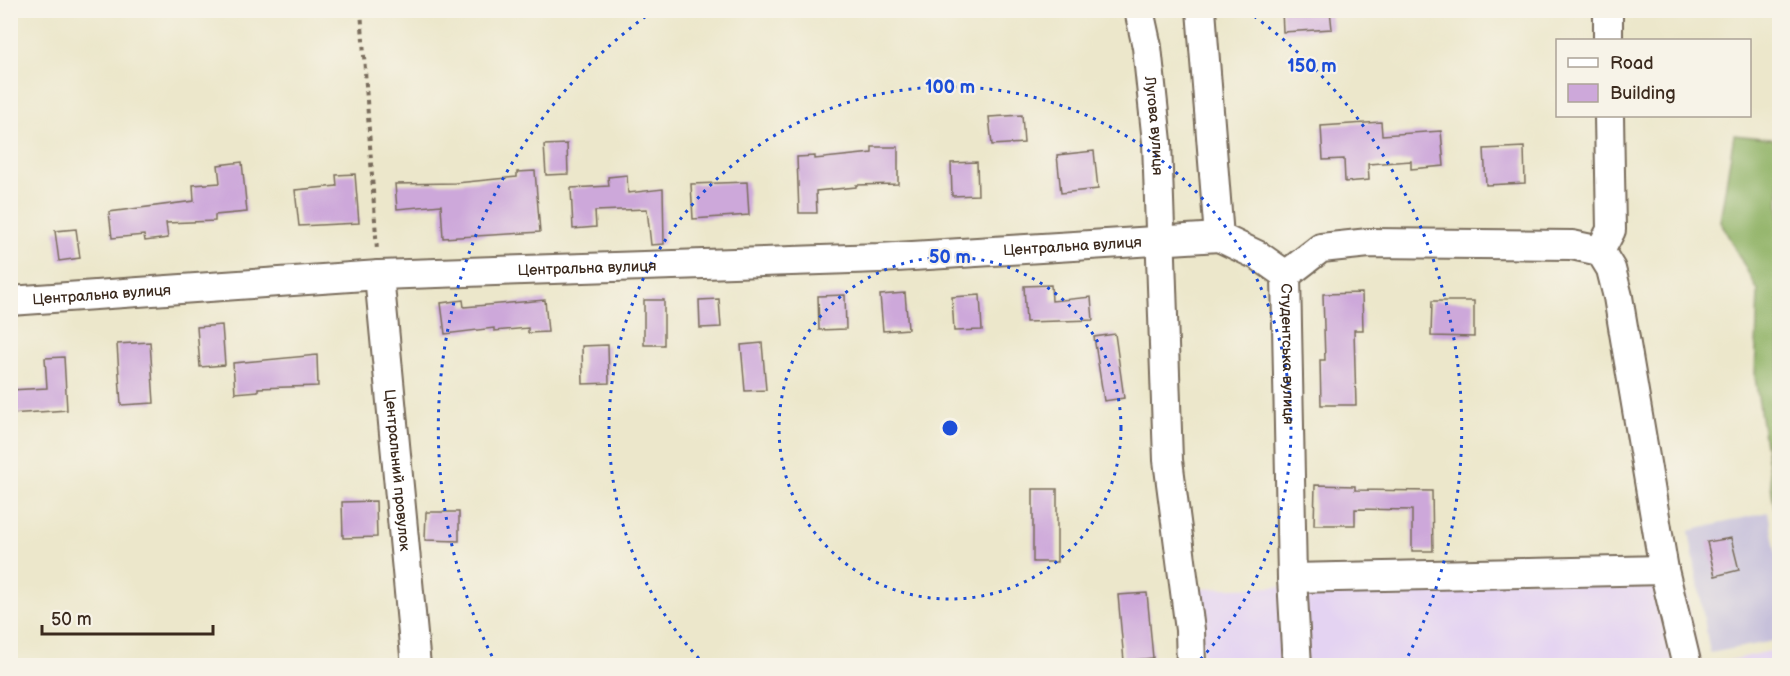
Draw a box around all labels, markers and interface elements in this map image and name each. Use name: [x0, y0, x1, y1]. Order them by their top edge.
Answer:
legend: [1556, 39, 1751, 117]
text: Road: [1610, 53, 1654, 74]
text: 150 m: [1287, 56, 1337, 77]
street label: Лугова вулиця: [1141, 74, 1168, 176]
text: 100 m: [925, 77, 975, 98]
text: Building: [1610, 83, 1676, 104]
street label: Центральна вулиця: [1002, 232, 1142, 260]
text: 50 m: [929, 247, 971, 268]
street label: Центральна вулиця: [517, 256, 657, 280]
street label: Центральна вулиця: [32, 280, 172, 309]
street label: Студентська вулиця: [1277, 283, 1298, 425]
street label: Центральний провулок: [380, 388, 415, 552]
centre of rings: [940, 418, 960, 438]
scale bar: [42, 598, 213, 636]
text: 50 m: [51, 609, 92, 630]

